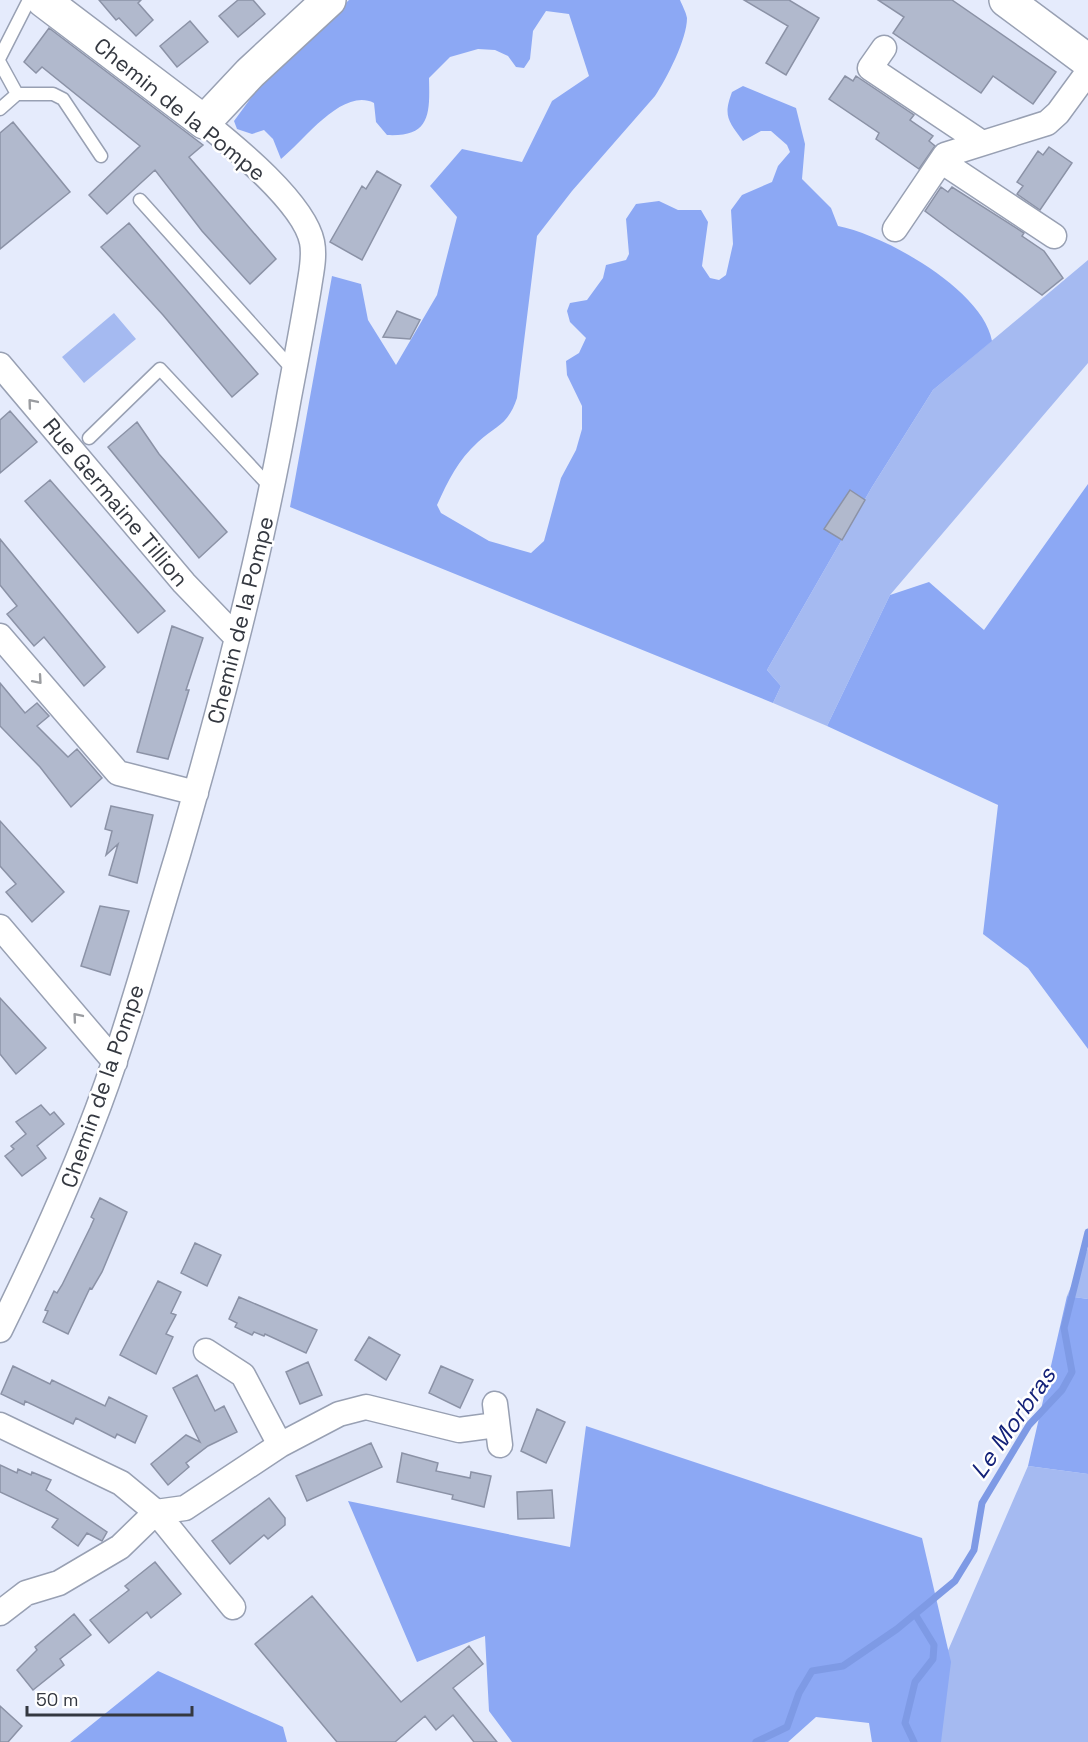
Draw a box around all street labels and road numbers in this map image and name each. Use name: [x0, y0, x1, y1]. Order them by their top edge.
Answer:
street label: Chemin de la Pompe: [88, 31, 272, 187]
street label: Rue Germaine Tillion: [37, 412, 195, 592]
street label: Chemin de la Pompe: [201, 513, 279, 727]
street label: Chemin de la Pompe: [54, 981, 150, 1191]

